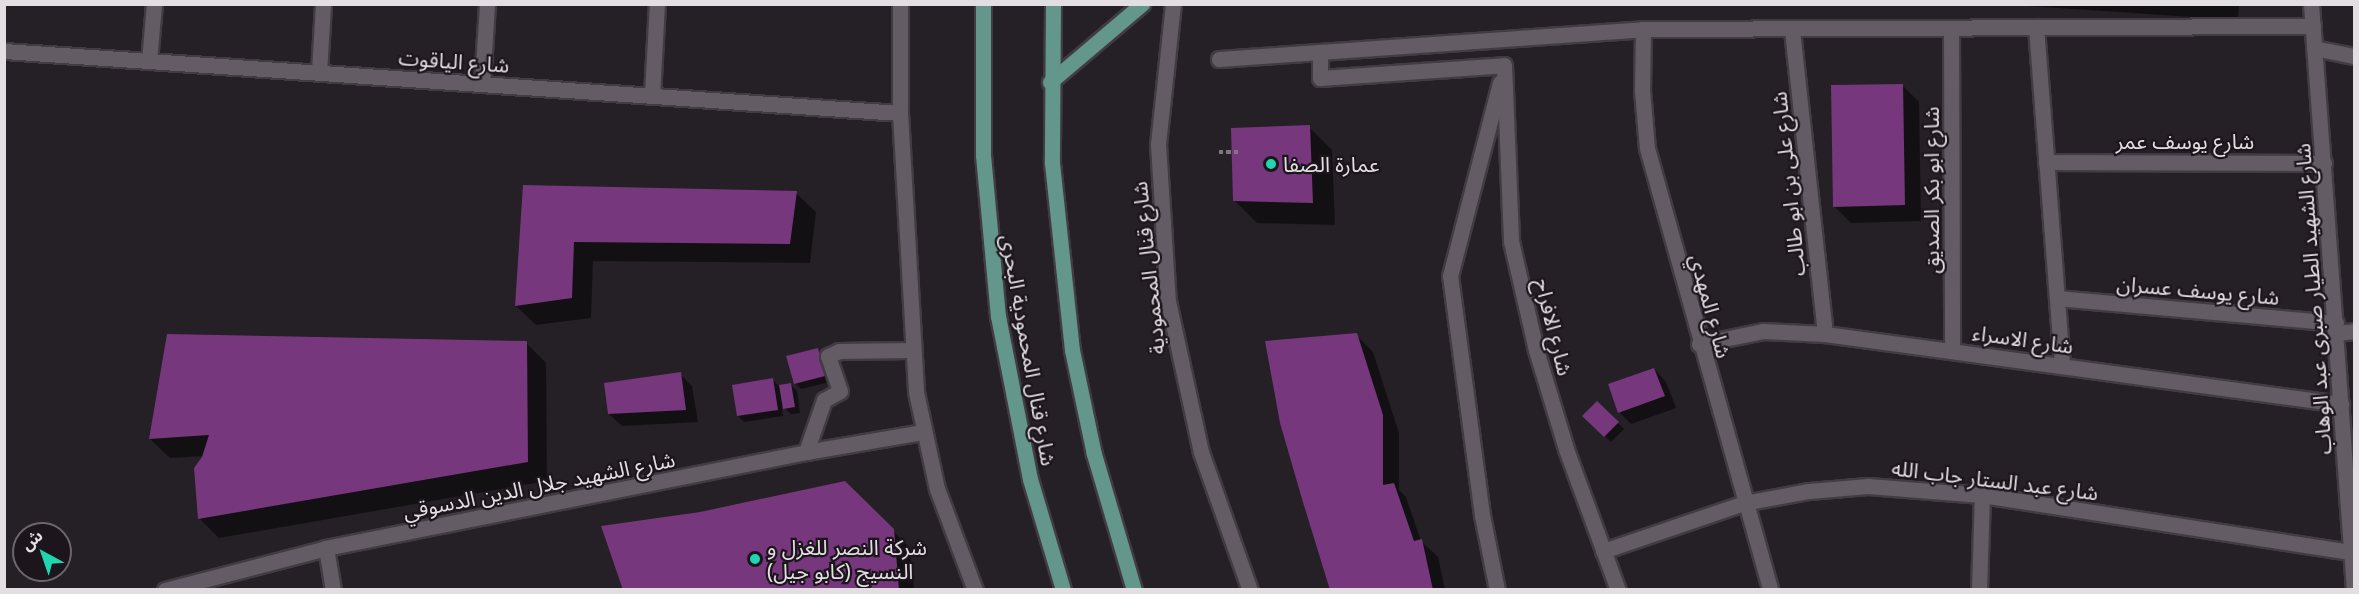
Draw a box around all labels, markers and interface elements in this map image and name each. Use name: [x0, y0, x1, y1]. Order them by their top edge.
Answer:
street label: شارع الياقوت: [398, 45, 510, 77]
street label: شارع على بن ابو طالب: [1766, 91, 1810, 277]
street label: شارع ابو بكر الصديق: [1918, 106, 1944, 274]
street label: شارع يوسف عمر: [2116, 128, 2254, 154]
street label: شارع الشهيد الطيار صبرى عبد الوهاب: [2290, 143, 2336, 455]
place label: عمارة الصفا: [1283, 151, 1380, 177]
marker: عمارة الصفا: [1264, 157, 1278, 171]
street label: شارع قنال المحمودية: [1126, 180, 1170, 356]
street label: شارع قنال المحمودية البحرى: [996, 232, 1062, 468]
street label: شارع المهدي: [1685, 251, 1737, 361]
street label: شارع يوسف عسران: [2116, 270, 2280, 310]
street label: شارع الافراح: [1530, 276, 1578, 378]
street label: شارع الاسراء: [1971, 319, 2075, 359]
street label: شارع الشهيد جلال الدين الدسوقي: [401, 446, 677, 524]
street label: شارع عبد الستار جاب الله: [1890, 455, 2100, 505]
north arrow: [12, 522, 72, 582]
text: ش: [16, 524, 47, 555]
place label: شركة النصر للغزل و النسيج (كابو جيل): [767, 534, 927, 584]
marker: شركة النصر للغزل و النسيج (كابو جيل): [748, 552, 762, 566]

